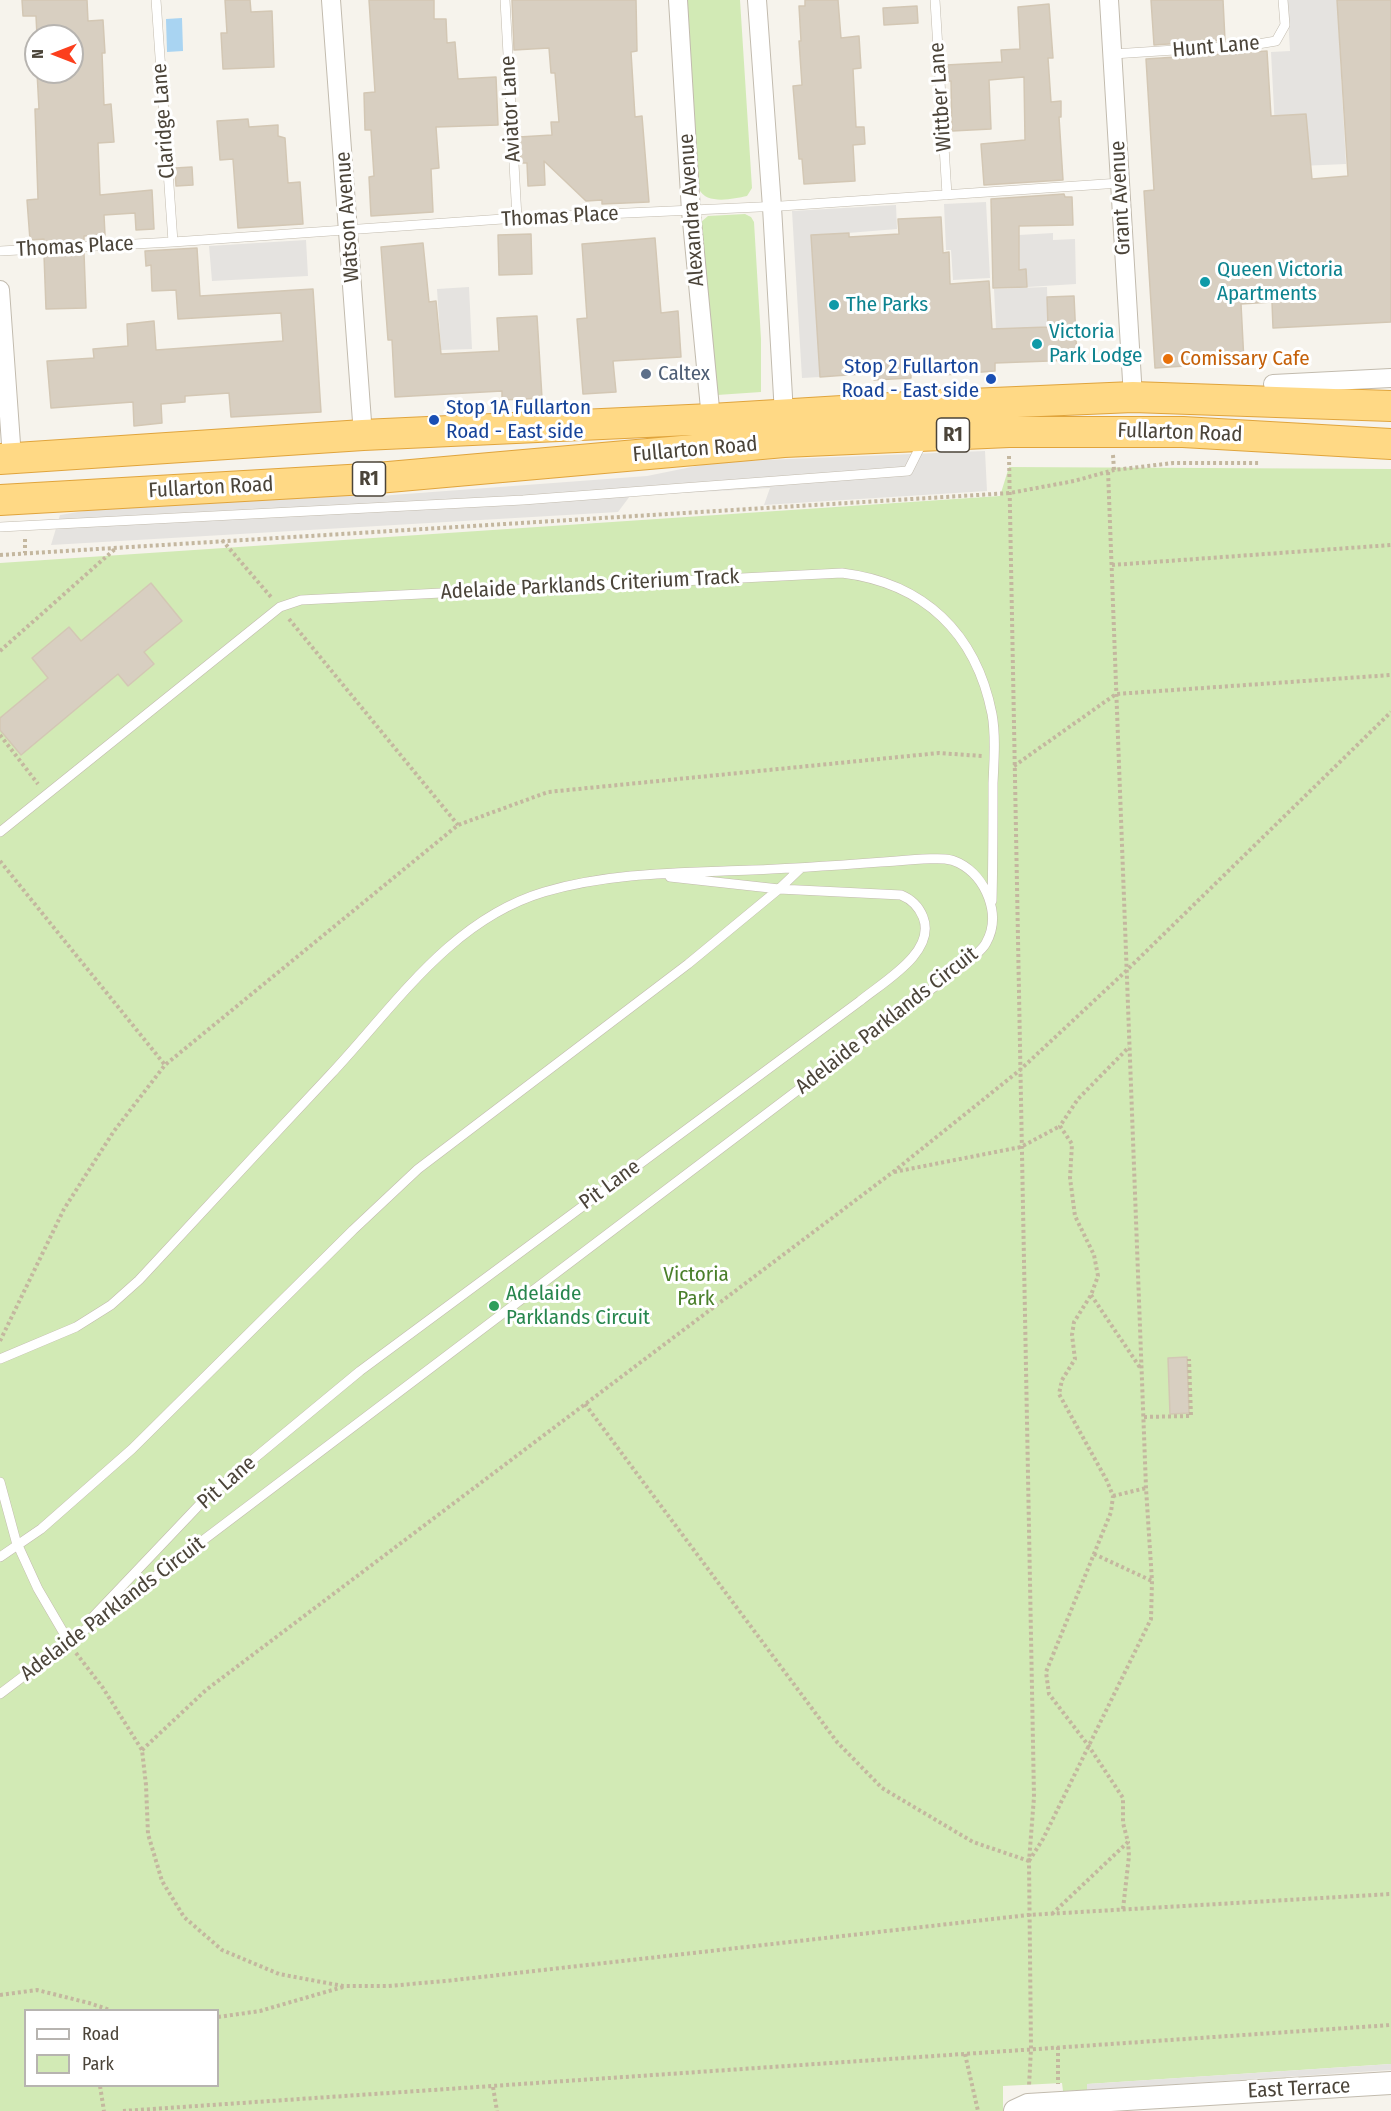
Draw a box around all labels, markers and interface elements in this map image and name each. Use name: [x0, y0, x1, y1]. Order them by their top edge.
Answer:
north arrow: [24, 24, 84, 84]
street label: Hunt Lane: [1171, 31, 1261, 63]
street label: Wittber Lane: [925, 42, 957, 152]
text: N: [28, 49, 47, 59]
street label: Aviator Lane: [496, 55, 526, 163]
street label: Claridge Lane: [147, 62, 181, 180]
street label: Alexandra Avenue: [674, 133, 710, 287]
street label: Grant Avenue: [1105, 140, 1137, 256]
street label: Watson Avenue: [331, 151, 365, 283]
street label: Thomas Place: [501, 201, 619, 233]
street label: Thomas Place: [16, 231, 134, 263]
place label: Queen Victoria Apartments: [1217, 257, 1343, 307]
marker: Queen Victoria Apartments: [1198, 275, 1212, 289]
place label: The Parks: [846, 292, 928, 318]
marker: The Parks: [827, 298, 841, 312]
place label: Victoria Park Lodge: [1049, 319, 1142, 369]
marker: Victoria Park Lodge: [1030, 337, 1044, 351]
place label: Comissary Cafe: [1180, 346, 1310, 372]
marker: Comissary Cafe: [1161, 352, 1175, 366]
place label: Stop 2 Fullarton Road - East side: [841, 354, 979, 404]
place label: Caltex: [658, 361, 710, 387]
marker: Caltex: [639, 367, 653, 381]
marker: Stop 2 Fullarton Road - East side: [984, 372, 998, 386]
place label: Stop 1A Fullarton Road - East side: [446, 395, 591, 445]
marker: Stop 1A Fullarton Road - East side: [427, 413, 441, 427]
road number: R1: [936, 418, 970, 452]
street label: Fullarton Road: [1117, 418, 1243, 448]
street label: Fullarton Road: [632, 432, 758, 468]
road number: R1: [352, 462, 386, 496]
street label: Fullarton Road: [148, 472, 274, 504]
street label: Adelaide Parklands Criterium Track: [440, 565, 740, 605]
street label: Adelaide Parklands Circuit: [791, 942, 983, 1100]
street label: Pit Lane: [575, 1155, 645, 1215]
park label: Victoria Park: [663, 1262, 729, 1312]
place label: Adelaide Parklands Circuit: [506, 1281, 650, 1331]
marker: Adelaide Parklands Circuit: [487, 1299, 501, 1313]
street label: Pit Lane: [193, 1451, 261, 1515]
street label: Adelaide Parklands Circuit: [16, 1531, 210, 1687]
legend: [24, 2009, 219, 2087]
text: Road: [82, 2023, 119, 2045]
text: Park: [82, 2053, 114, 2075]
street label: East Terrace: [1247, 2074, 1351, 2104]

